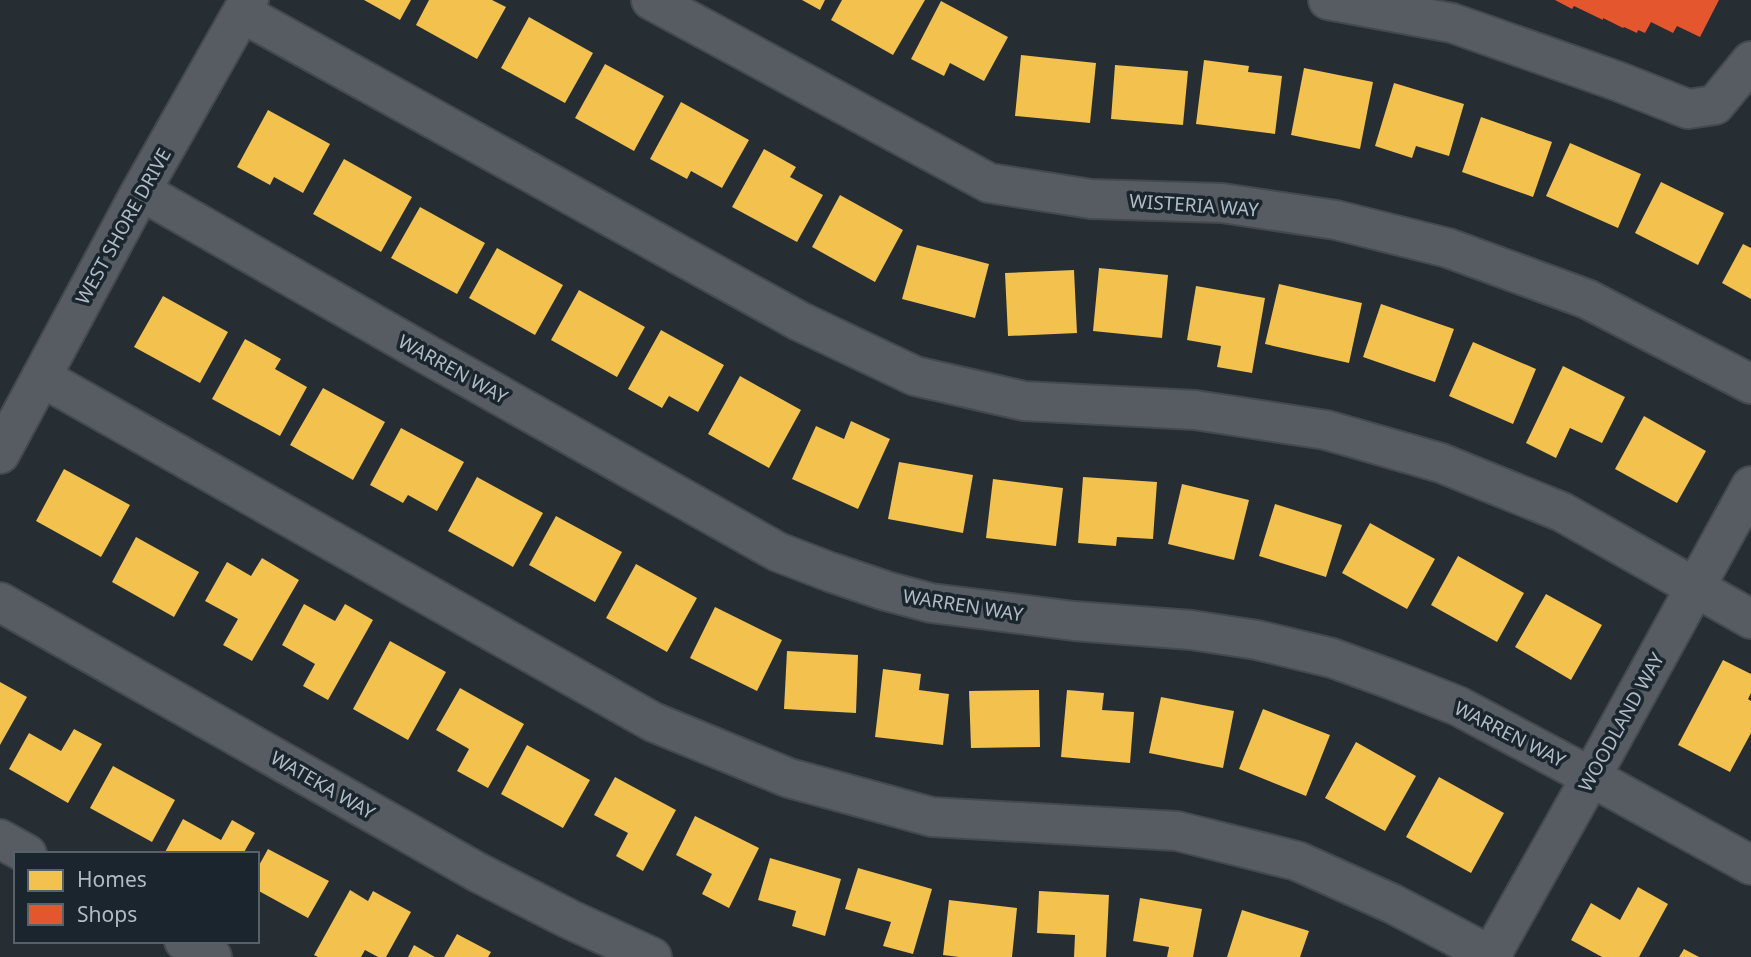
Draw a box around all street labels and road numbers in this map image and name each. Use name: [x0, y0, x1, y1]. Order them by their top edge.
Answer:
street label: WEST SHORE DRIVE: [69, 143, 177, 309]
street label: WISTERIA WAY: [1128, 188, 1260, 223]
street label: WARREN WAY: [394, 328, 513, 410]
street label: WARREN WAY: [901, 583, 1025, 627]
street label: WOODLAND WAY: [1572, 648, 1670, 796]
street label: WARREN WAY: [1450, 695, 1570, 773]
street label: WATEKA WAY: [266, 745, 380, 825]

